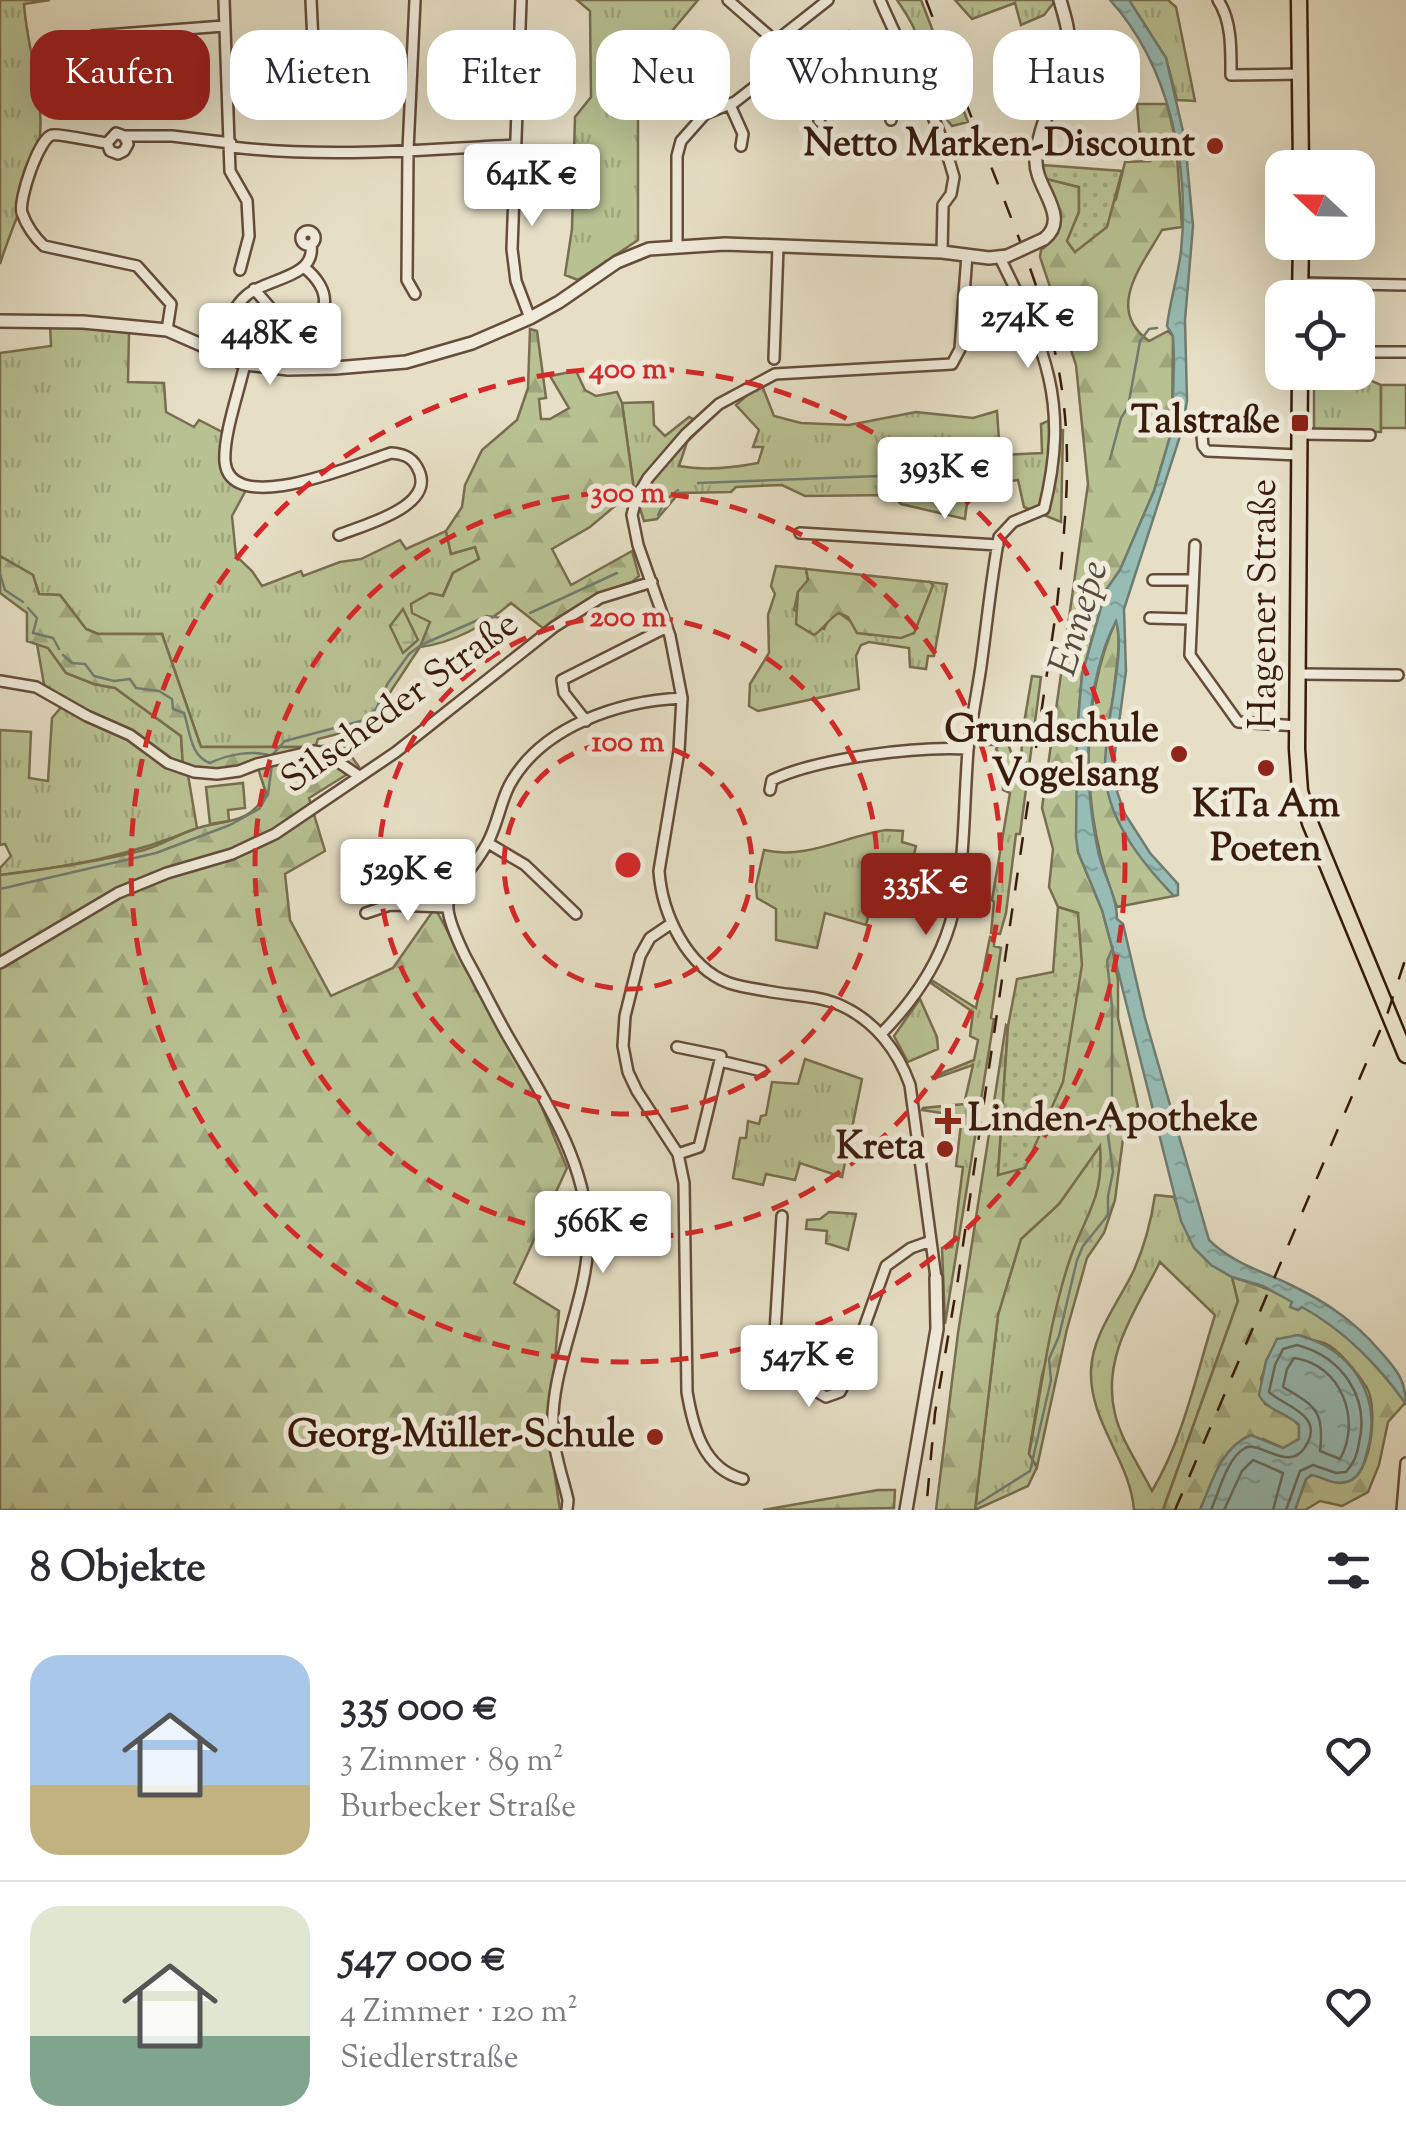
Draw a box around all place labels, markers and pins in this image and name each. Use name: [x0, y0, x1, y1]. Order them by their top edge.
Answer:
place label: Netto Marken-Discount: [803, 119, 1195, 173]
marker: Netto Marken-Discount: [1204, 135, 1226, 157]
pin: 641K €: [451, 144, 613, 229]
pin: 274K €: [947, 286, 1109, 371]
pin: 448K €: [189, 303, 351, 388]
place label: Talstraße: [1131, 396, 1280, 450]
marker: Talstraße: [1289, 412, 1311, 434]
pin: 393K €: [864, 437, 1026, 522]
place label: Grundschule Vogelsang: [945, 705, 1159, 803]
marker: Grundschule Vogelsang: [1168, 743, 1190, 765]
marker: KiTa Am Poeten: [1255, 757, 1277, 779]
place label: KiTa Am Poeten: [1192, 780, 1340, 878]
pin: 529K €: [327, 839, 489, 924]
centre of rings: [610, 847, 646, 883]
pin: 335K €: [845, 853, 1007, 938]
place label: Linden-Apotheke: [968, 1094, 1258, 1148]
marker: Linden-Apotheke: [937, 1110, 959, 1132]
place label: Kreta: [836, 1122, 925, 1176]
marker: Kreta: [934, 1138, 956, 1160]
pin: 566K €: [522, 1191, 684, 1276]
pin: 547K €: [728, 1325, 890, 1410]
place label: Georg-Müller-Schule: [287, 1410, 635, 1464]
marker: Georg-Müller-Schule: [644, 1426, 666, 1448]

